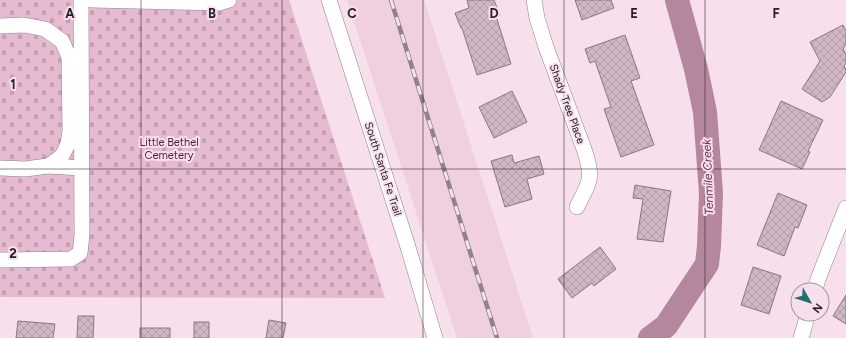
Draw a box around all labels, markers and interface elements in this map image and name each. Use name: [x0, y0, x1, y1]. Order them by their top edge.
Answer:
text: A: [65, 6, 75, 21]
text: B: [208, 6, 216, 21]
text: C: [347, 6, 357, 21]
text: D: [489, 6, 499, 21]
text: E: [630, 6, 638, 21]
text: F: [772, 6, 780, 21]
street label: Shady Tree Place: [547, 62, 587, 146]
text: 1: [10, 77, 16, 92]
street label: South Santa Fe Trail: [362, 121, 404, 217]
park label: Little Bethel Cemetery: [139, 136, 199, 162]
water label: Tenmile Creek: [700, 138, 716, 215]
text: 2: [9, 246, 17, 261]
north arrow: [790, 282, 830, 322]
text: N: [810, 301, 825, 315]

